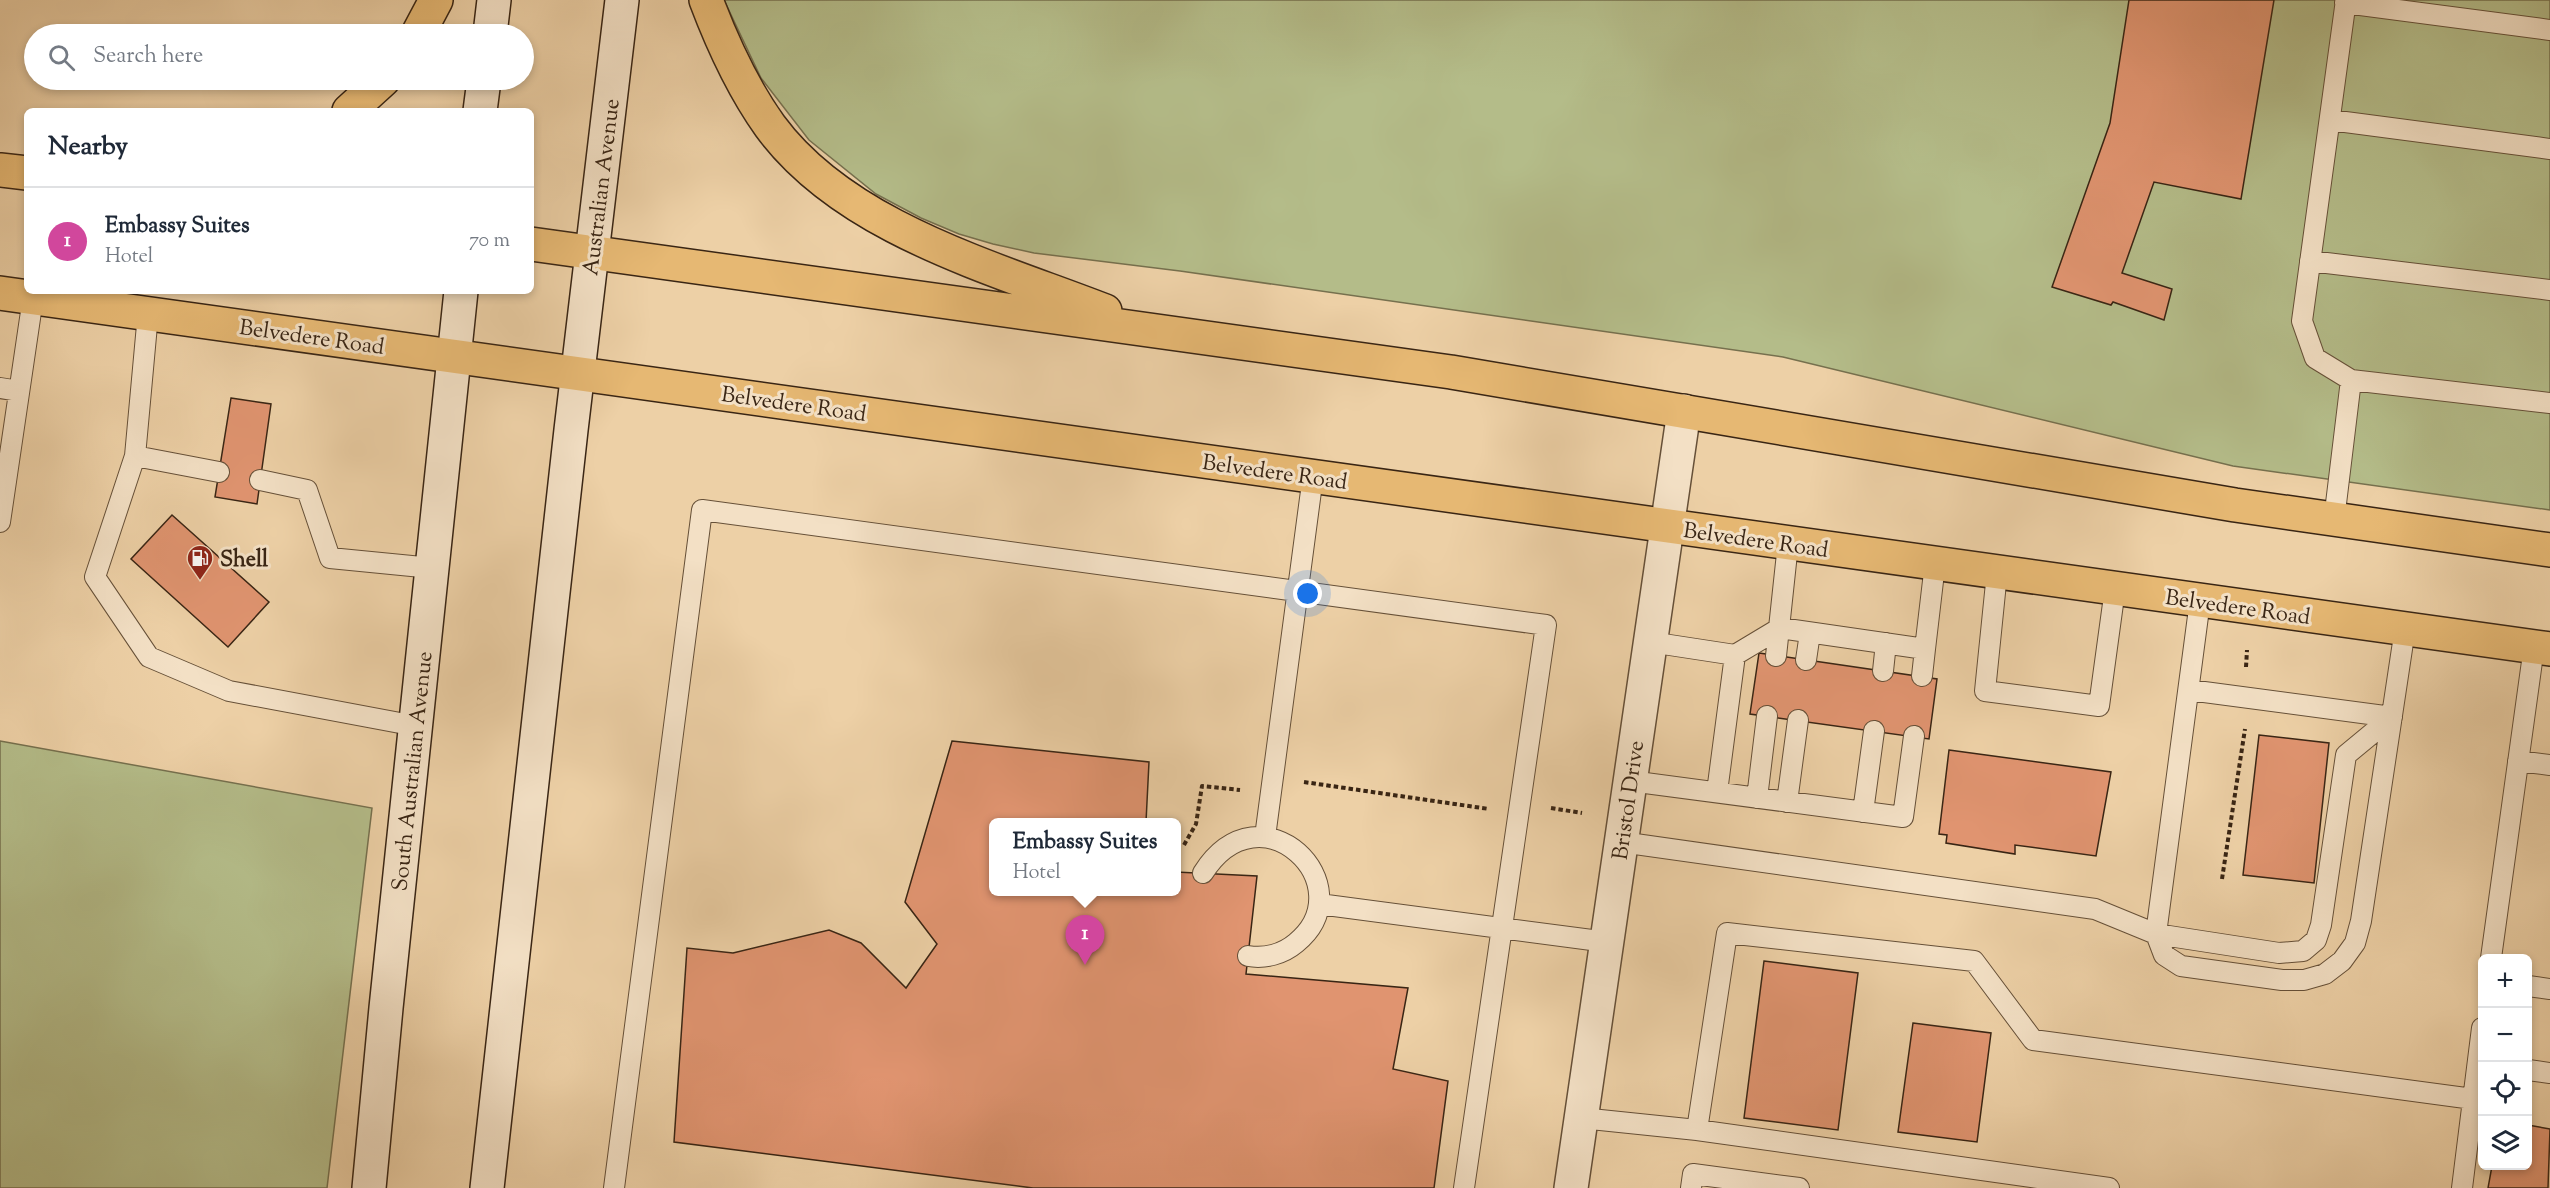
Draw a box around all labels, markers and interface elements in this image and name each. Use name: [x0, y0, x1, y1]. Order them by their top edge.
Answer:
search box: [24, 24, 534, 90]
icon: search: [45, 41, 78, 74]
text: Search here: [93, 41, 203, 73]
street label: Australian Avenue: [576, 97, 630, 278]
text: Nearby: [48, 129, 128, 166]
text: Embassy Suites: [105, 211, 250, 243]
text: 1: [64, 227, 71, 256]
text: 70 m: [469, 227, 510, 256]
text: Hotel: [105, 243, 153, 272]
street label: Belvedere Road: [237, 313, 386, 365]
street label: Belvedere Road: [719, 380, 868, 432]
street label: Belvedere Road: [1200, 448, 1349, 500]
street label: Belvedere Road: [1681, 516, 1830, 568]
fuel station icon: Shell: [185, 543, 215, 581]
place label: Shell: [220, 545, 269, 577]
your location: [1293, 579, 1322, 608]
street label: Belvedere Road: [2163, 583, 2312, 635]
street label: South Australian Avenue: [385, 650, 442, 893]
street label: Bristol Drive: [1606, 739, 1654, 862]
popup: [989, 818, 1181, 896]
text: Embassy Suites: [1013, 827, 1157, 859]
text: Hotel: [1013, 859, 1061, 888]
pin: 1: [1066, 916, 1104, 965]
map controls: [2478, 954, 2532, 1170]
button: +: [2478, 954, 2532, 1008]
button: −: [2478, 1008, 2532, 1062]
button: locate: [2478, 1062, 2532, 1116]
button: layers: [2478, 1116, 2532, 1170]

